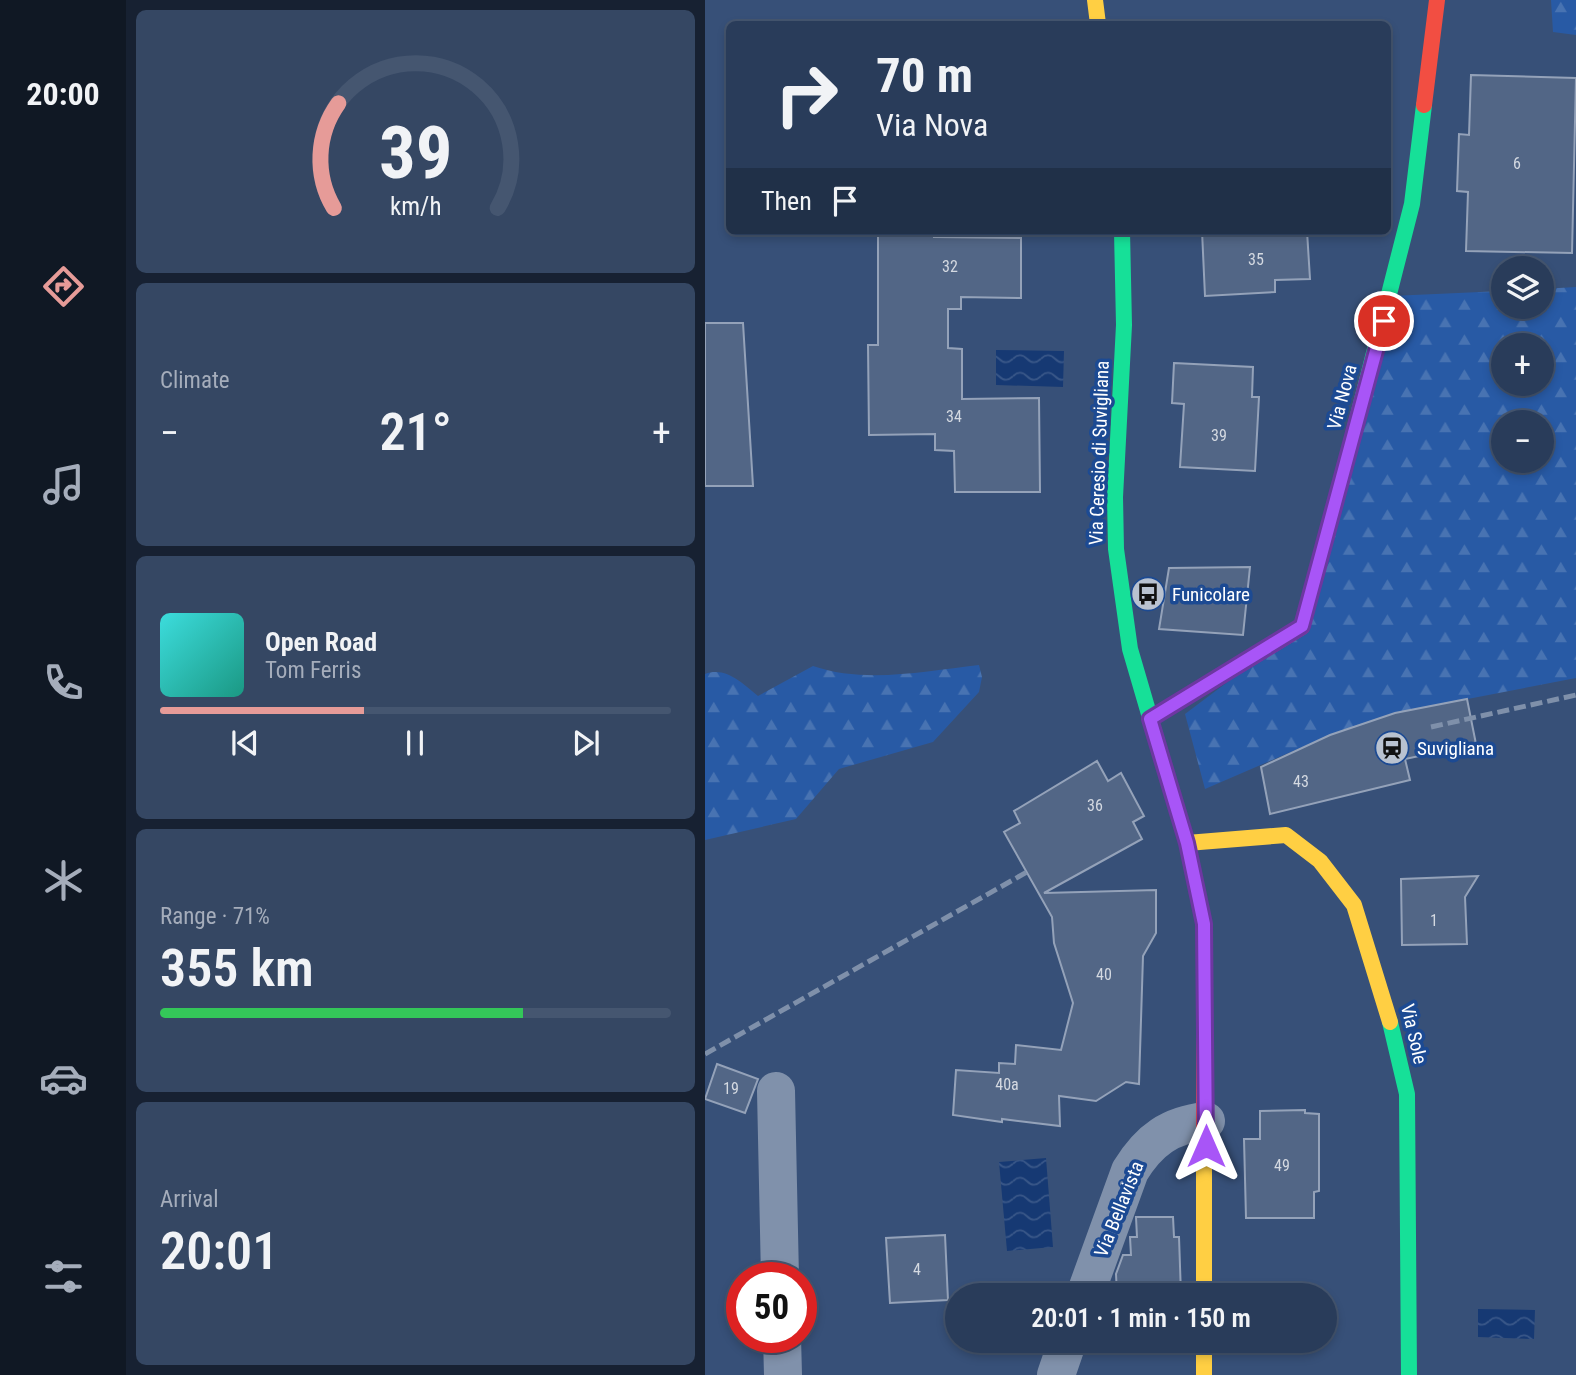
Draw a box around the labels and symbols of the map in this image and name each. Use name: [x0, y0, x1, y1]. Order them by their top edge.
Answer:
house number: 6: [1513, 154, 1521, 173]
house number: 35: [1248, 250, 1264, 269]
house number: 32: [942, 257, 958, 276]
pin: [1354, 291, 1414, 351]
street label: Via Ceresio di Suvigliana: [1084, 360, 1114, 546]
street label: Via Nova: [1322, 362, 1362, 432]
house number: 34: [946, 407, 962, 426]
house number: 39: [1211, 426, 1227, 445]
bus stop icon: Funicolare: [1129, 575, 1167, 613]
place label: Funicolare: [1172, 583, 1250, 606]
station icon: Suvigliana: [1373, 729, 1411, 767]
place label: Suvigliana: [1417, 737, 1494, 760]
house number: 43: [1293, 772, 1309, 791]
house number: 36: [1087, 796, 1103, 815]
house number: 1: [1430, 911, 1438, 930]
house number: 40: [1096, 965, 1112, 984]
street label: Via Sole: [1396, 1002, 1432, 1066]
house number: 40a: [995, 1075, 1019, 1094]
house number: 19: [723, 1079, 739, 1098]
position arrow: [1169, 1109, 1243, 1183]
house number: 49: [1274, 1156, 1290, 1175]
street label: Via Bellavista: [1089, 1158, 1149, 1260]
house number: 4: [913, 1260, 921, 1279]
speed limit sign: 50: [726, 1262, 817, 1353]

